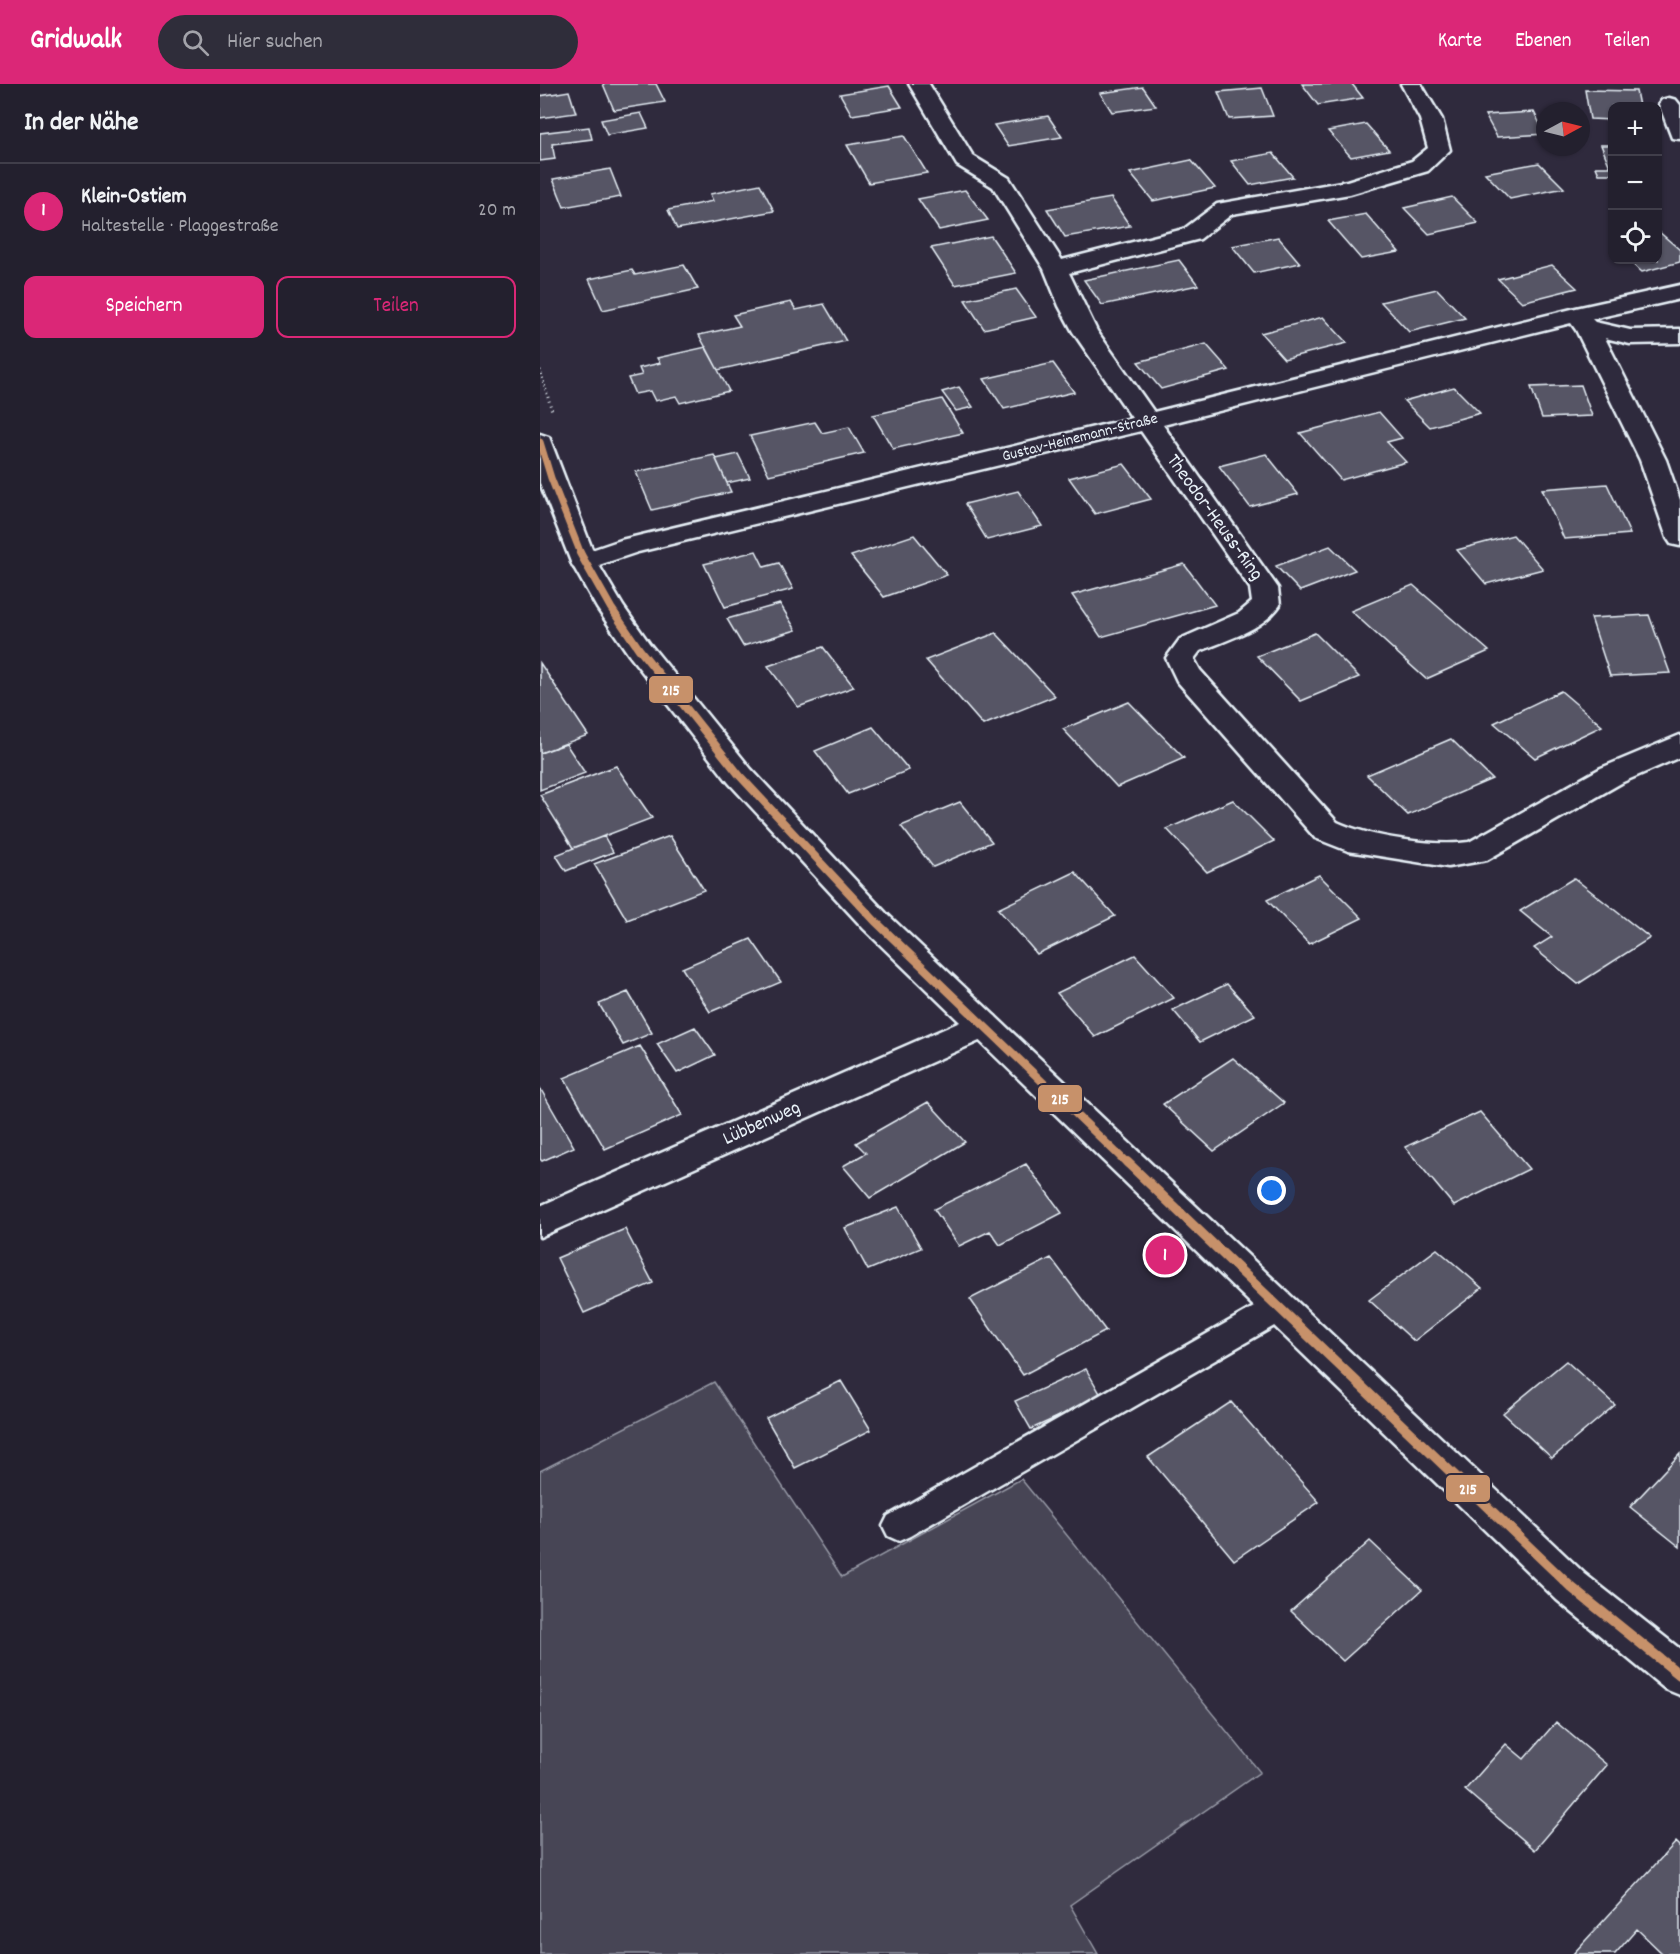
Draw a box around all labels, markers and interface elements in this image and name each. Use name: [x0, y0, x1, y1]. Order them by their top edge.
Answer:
search box: [158, 15, 578, 69]
text: Gridwalk: [30, 22, 122, 62]
icon: search: [179, 26, 212, 59]
text: Hier suchen: [227, 27, 323, 58]
text: Karte: [1438, 27, 1482, 57]
text: Ebenen: [1515, 27, 1572, 57]
text: Teilen: [1605, 27, 1650, 57]
north arrow: [1536, 102, 1590, 156]
map controls: [1608, 102, 1662, 264]
button: +: [1608, 102, 1662, 156]
text: In der Nähe: [24, 105, 138, 142]
button: −: [1608, 156, 1662, 210]
text: Klein-Ostiem: [81, 182, 187, 213]
text: 1: [41, 197, 46, 225]
text: 20 m: [478, 197, 516, 225]
button: locate: [1608, 210, 1662, 264]
text: Haltestelle · Plaggestraße: [81, 213, 279, 241]
button: Speichern: [24, 276, 264, 338]
button: Teilen: [276, 276, 516, 338]
street label: Gustav-Heinemann-Straße: [1000, 408, 1160, 468]
street label: Theodor-Heuss-Ring: [1159, 449, 1269, 587]
line badge: 215: [648, 675, 694, 704]
text: 215: [662, 680, 680, 703]
line badge: 215: [1037, 1084, 1083, 1113]
text: 215: [1051, 1089, 1069, 1112]
street label: Lübbenweg: [719, 1094, 805, 1154]
your location: [1257, 1176, 1286, 1205]
pin: 1: [1146, 1232, 1184, 1278]
line badge: 215: [1445, 1474, 1491, 1503]
text: 215: [1459, 1479, 1477, 1502]

